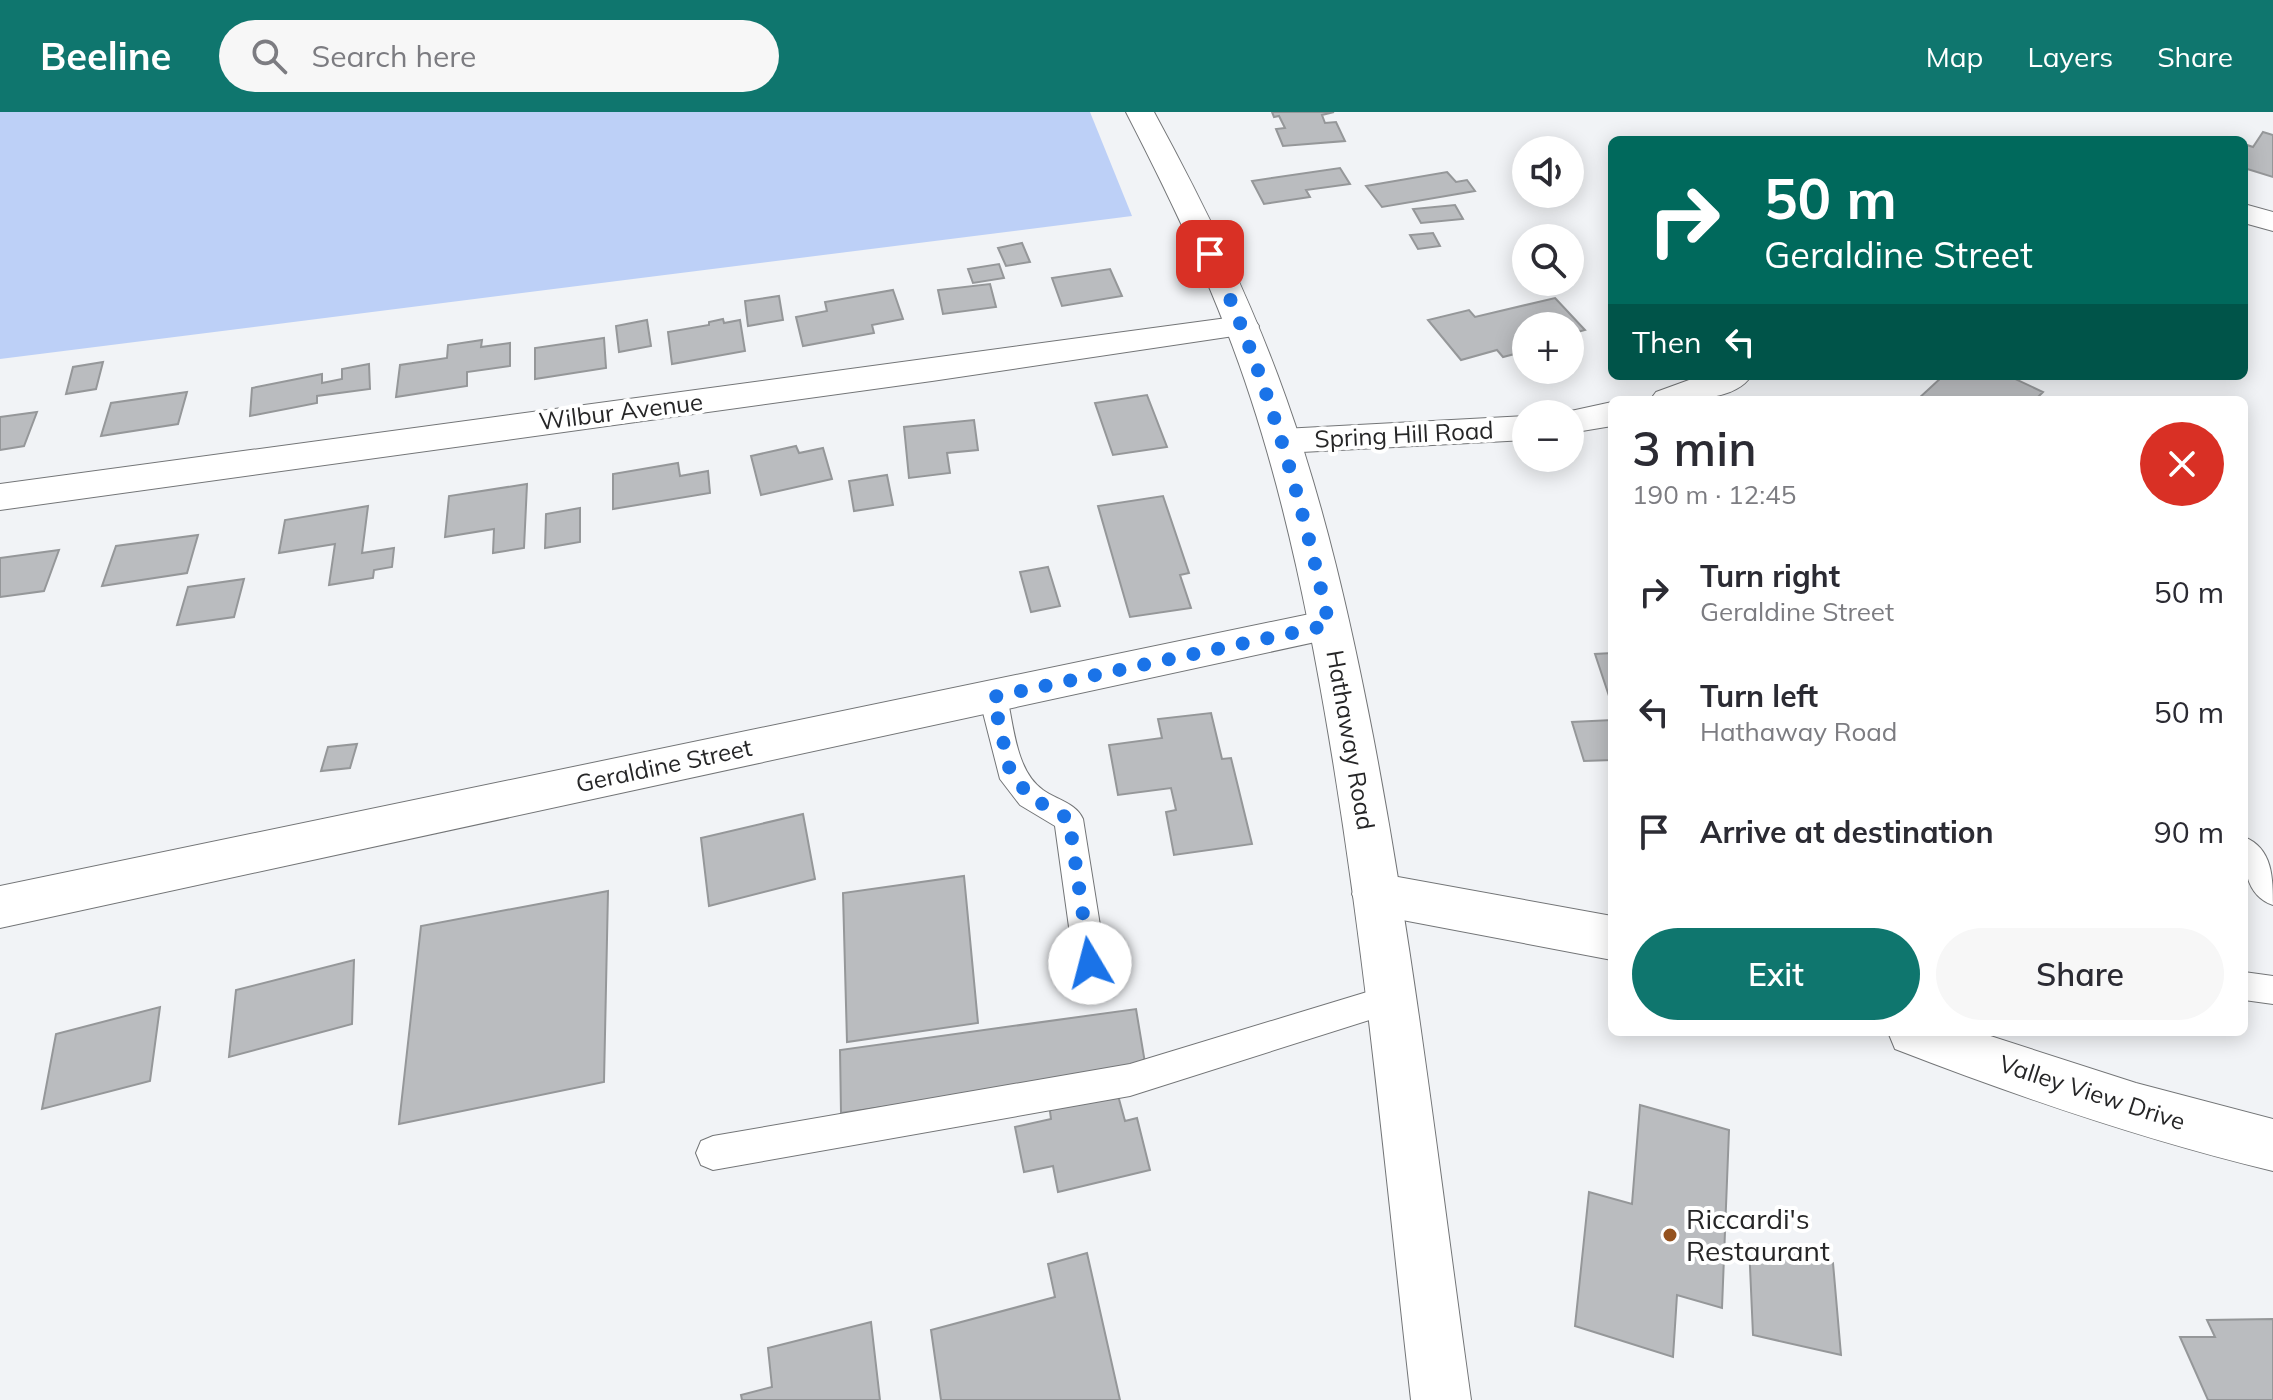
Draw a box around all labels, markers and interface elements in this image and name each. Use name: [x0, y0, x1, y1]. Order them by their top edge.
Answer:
search box: [219, 20, 779, 92]
text: Beeline: [40, 32, 171, 80]
icon: search: [247, 34, 291, 78]
text: Search here: [311, 37, 476, 75]
text: Map: [1926, 39, 1983, 74]
text: Layers: [2027, 39, 2113, 74]
text: Share: [2157, 39, 2233, 74]
map controls: [1512, 136, 1584, 472]
button: sound: [1512, 136, 1584, 208]
text: 50 m: [1764, 163, 1897, 233]
icon: right: [1632, 168, 1736, 272]
pin: [1176, 220, 1244, 288]
button: search: [1512, 224, 1584, 296]
icon: arrive: [1188, 232, 1232, 276]
text: Geraldine Street: [1764, 232, 2033, 277]
button: +: [1512, 312, 1584, 384]
icon: left: [1718, 320, 1762, 364]
text: Then: [1632, 323, 1702, 361]
street label: Wilbur Avenue: [537, 386, 705, 436]
button: −: [1512, 400, 1584, 472]
street label: Spring Hill Road: [1314, 414, 1494, 454]
text: 3 min: [1632, 418, 1757, 478]
button: close: [2140, 422, 2224, 506]
text: 190 m · 12:45: [1632, 478, 1796, 511]
text: Turn right: [1700, 557, 1840, 595]
icon: right: [1632, 570, 1676, 614]
text: 50 m: [2154, 573, 2224, 611]
text: Geraldine Street: [1700, 595, 1894, 628]
street label: Hathaway Road: [1320, 647, 1382, 832]
text: Turn left: [1700, 677, 1818, 715]
icon: left: [1632, 690, 1676, 734]
text: 50 m: [2154, 693, 2224, 731]
text: Hathaway Road: [1700, 715, 1897, 748]
street label: Geraldine Street: [573, 732, 755, 798]
icon: arrive: [1632, 810, 1676, 854]
text: Arrive at destination: [1700, 813, 1994, 851]
text: 90 m: [2154, 813, 2224, 851]
position arrow: [1048, 921, 1132, 1005]
button: Exit: [1632, 928, 1920, 1020]
button: Share: [1936, 928, 2224, 1020]
street label: Valley View Drive: [1996, 1048, 2189, 1136]
place label: Riccardi's Restaurant: [1686, 1201, 1830, 1268]
marker: Riccardi's Restaurant: [1661, 1226, 1679, 1244]

